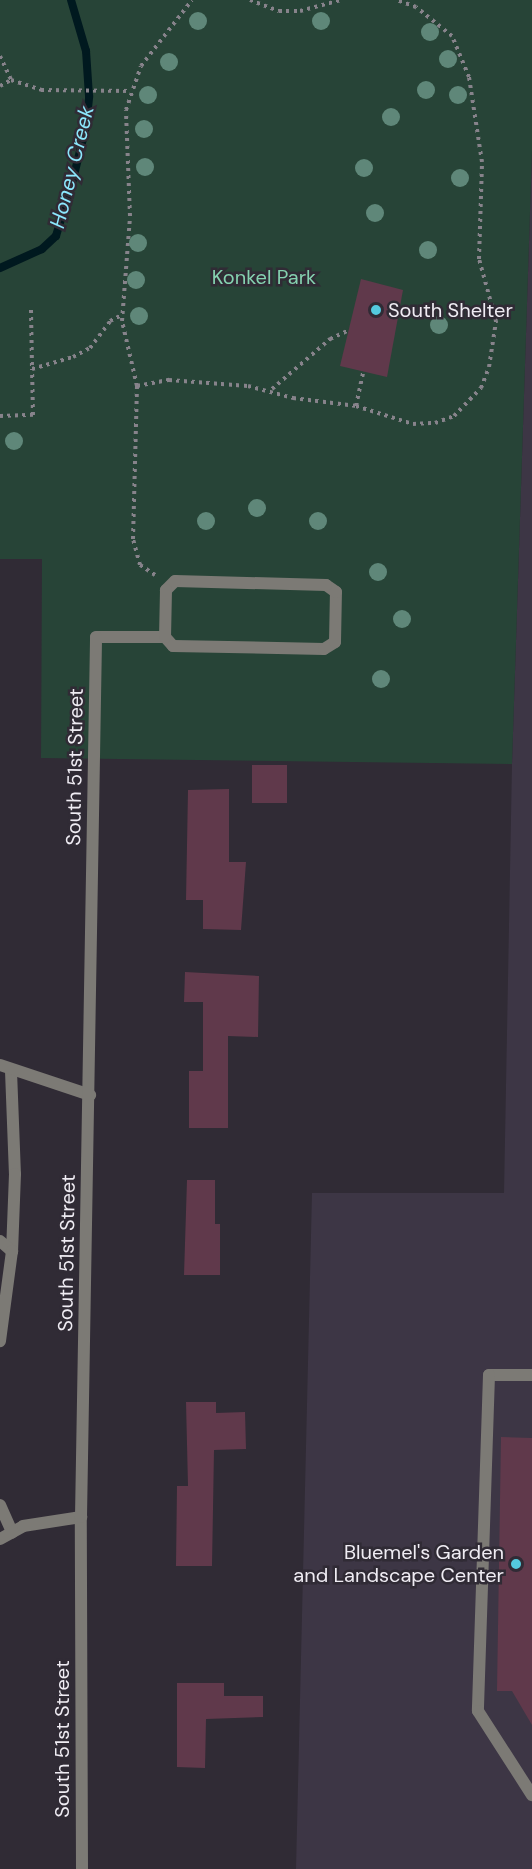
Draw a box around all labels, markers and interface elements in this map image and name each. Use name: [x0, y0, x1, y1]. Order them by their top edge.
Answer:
water label: Honey Creek: [45, 103, 99, 231]
park label: Konkel Park: [212, 265, 316, 289]
place label: South Shelter: [388, 298, 513, 322]
marker: South Shelter: [369, 303, 383, 317]
street label: South 51st Street: [62, 688, 88, 846]
street label: South 51st Street: [54, 1174, 80, 1332]
place label: Bluemel's Garden and Landscape Center: [293, 1540, 504, 1587]
marker: Bluemel's Garden and Landscape Center: [509, 1557, 523, 1571]
street label: South 51st Street: [50, 1660, 74, 1818]

